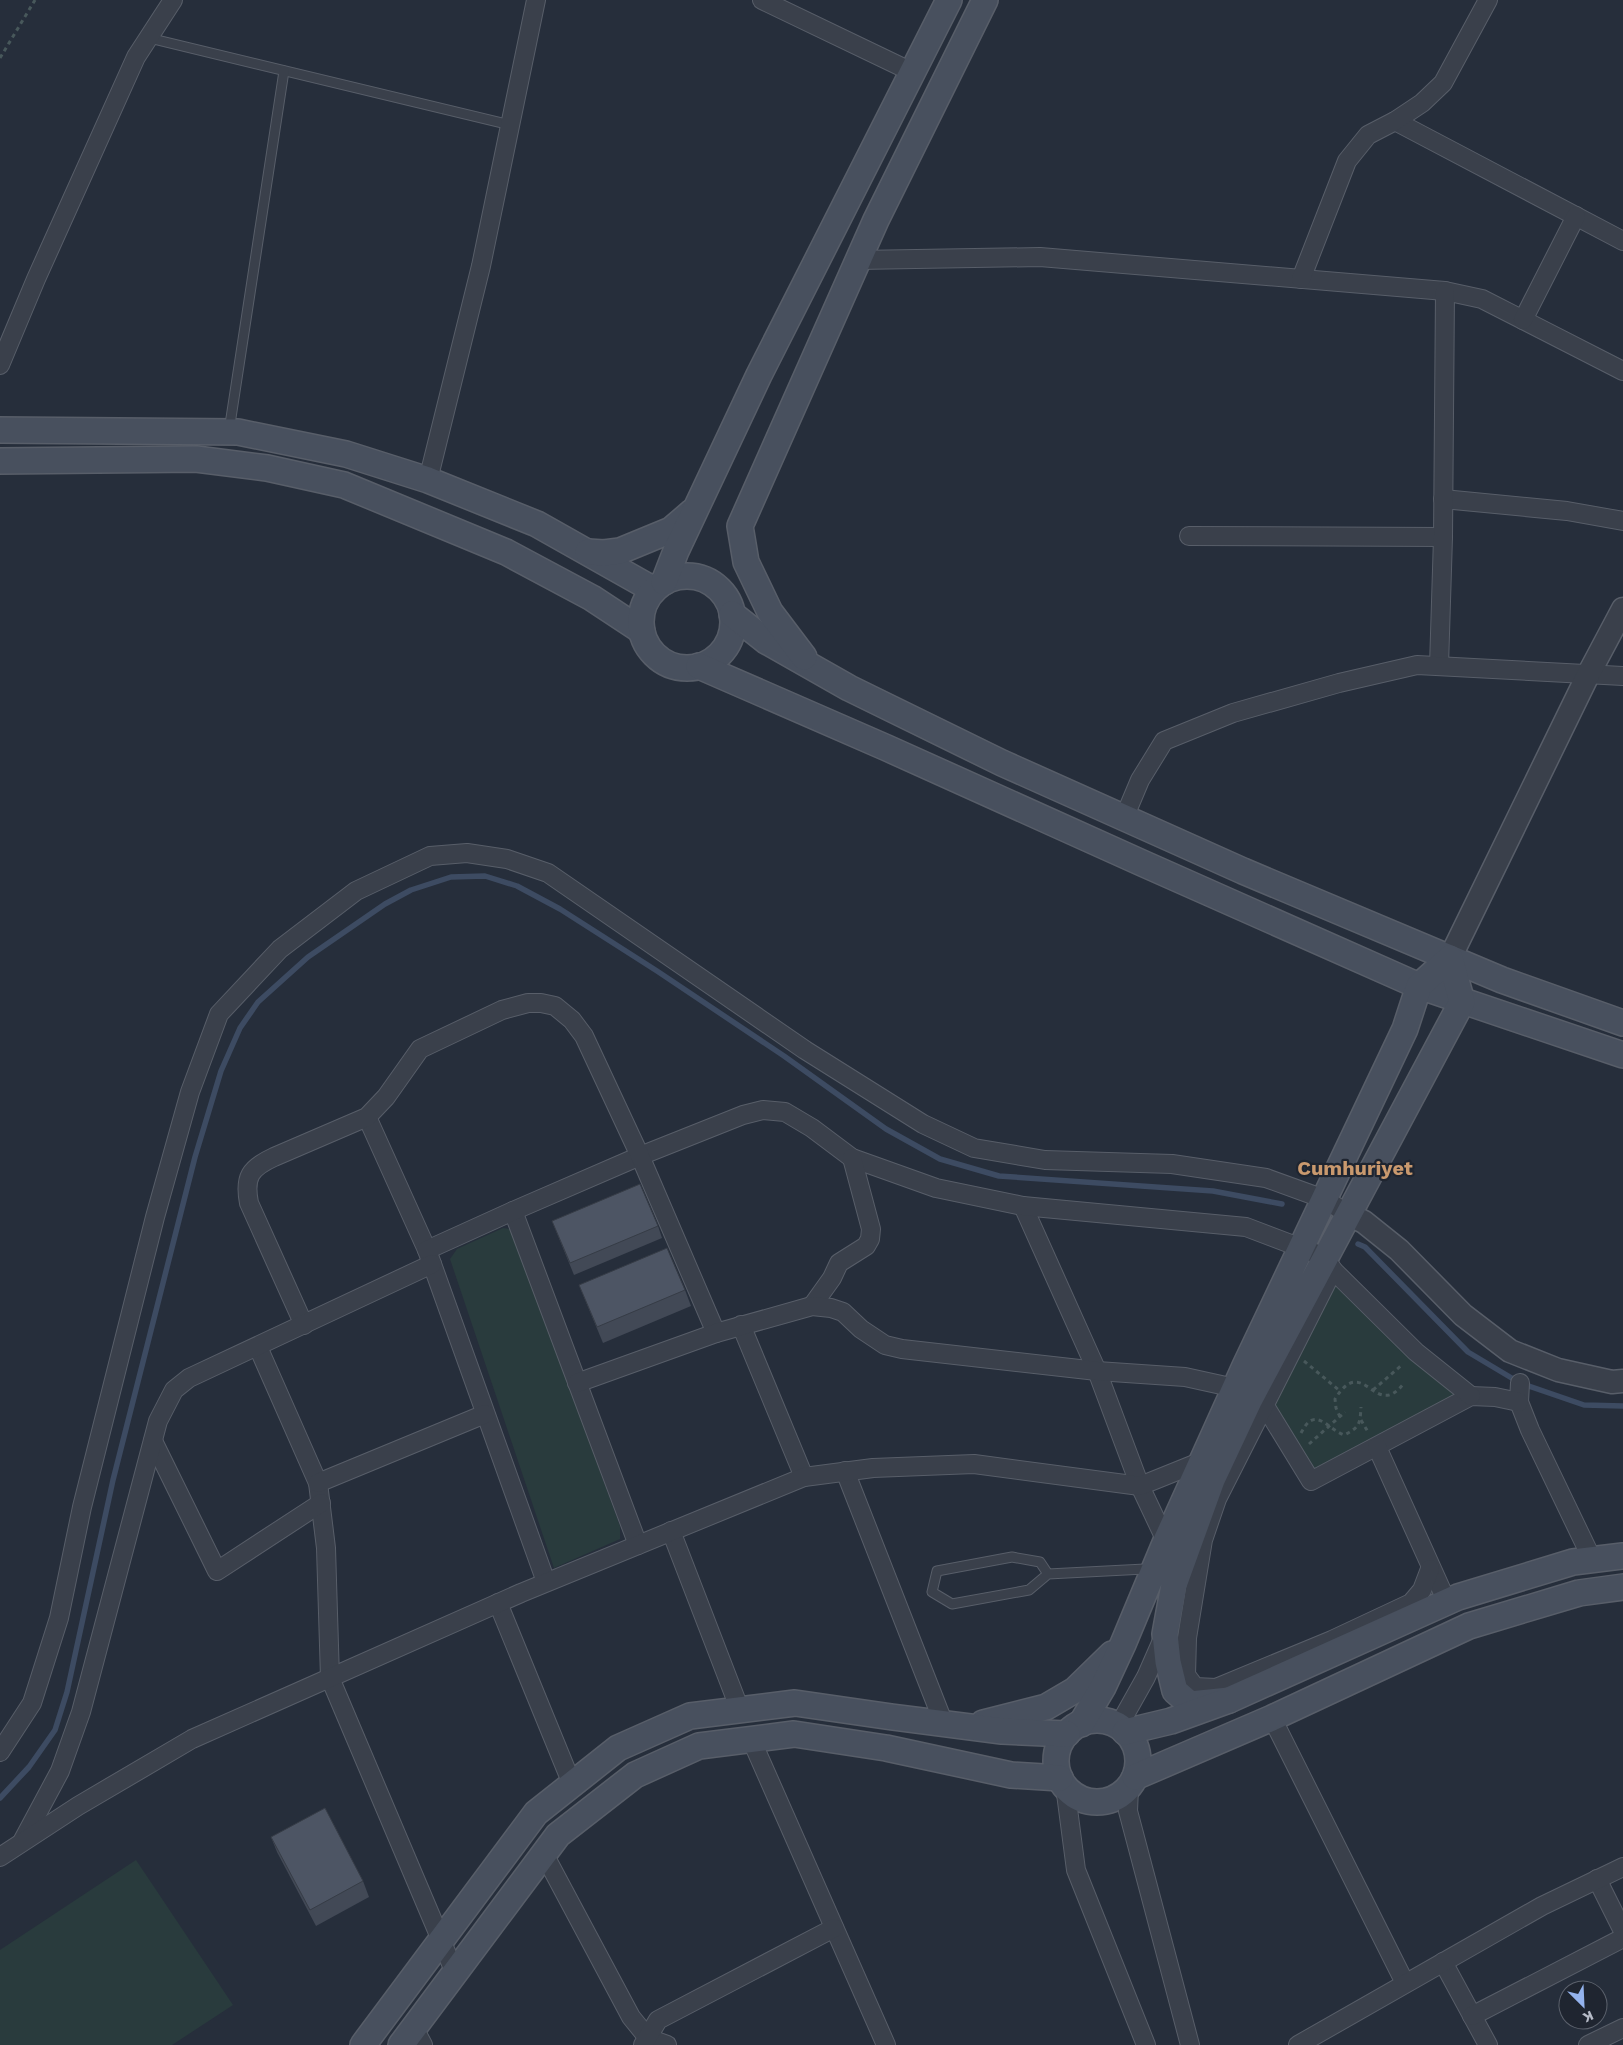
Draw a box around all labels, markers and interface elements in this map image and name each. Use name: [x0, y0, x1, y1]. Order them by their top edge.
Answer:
district label: Cumhuriyet: [1297, 1156, 1413, 1180]
north arrow: [1558, 1980, 1608, 2030]
text: K: [1580, 2008, 1596, 2026]

